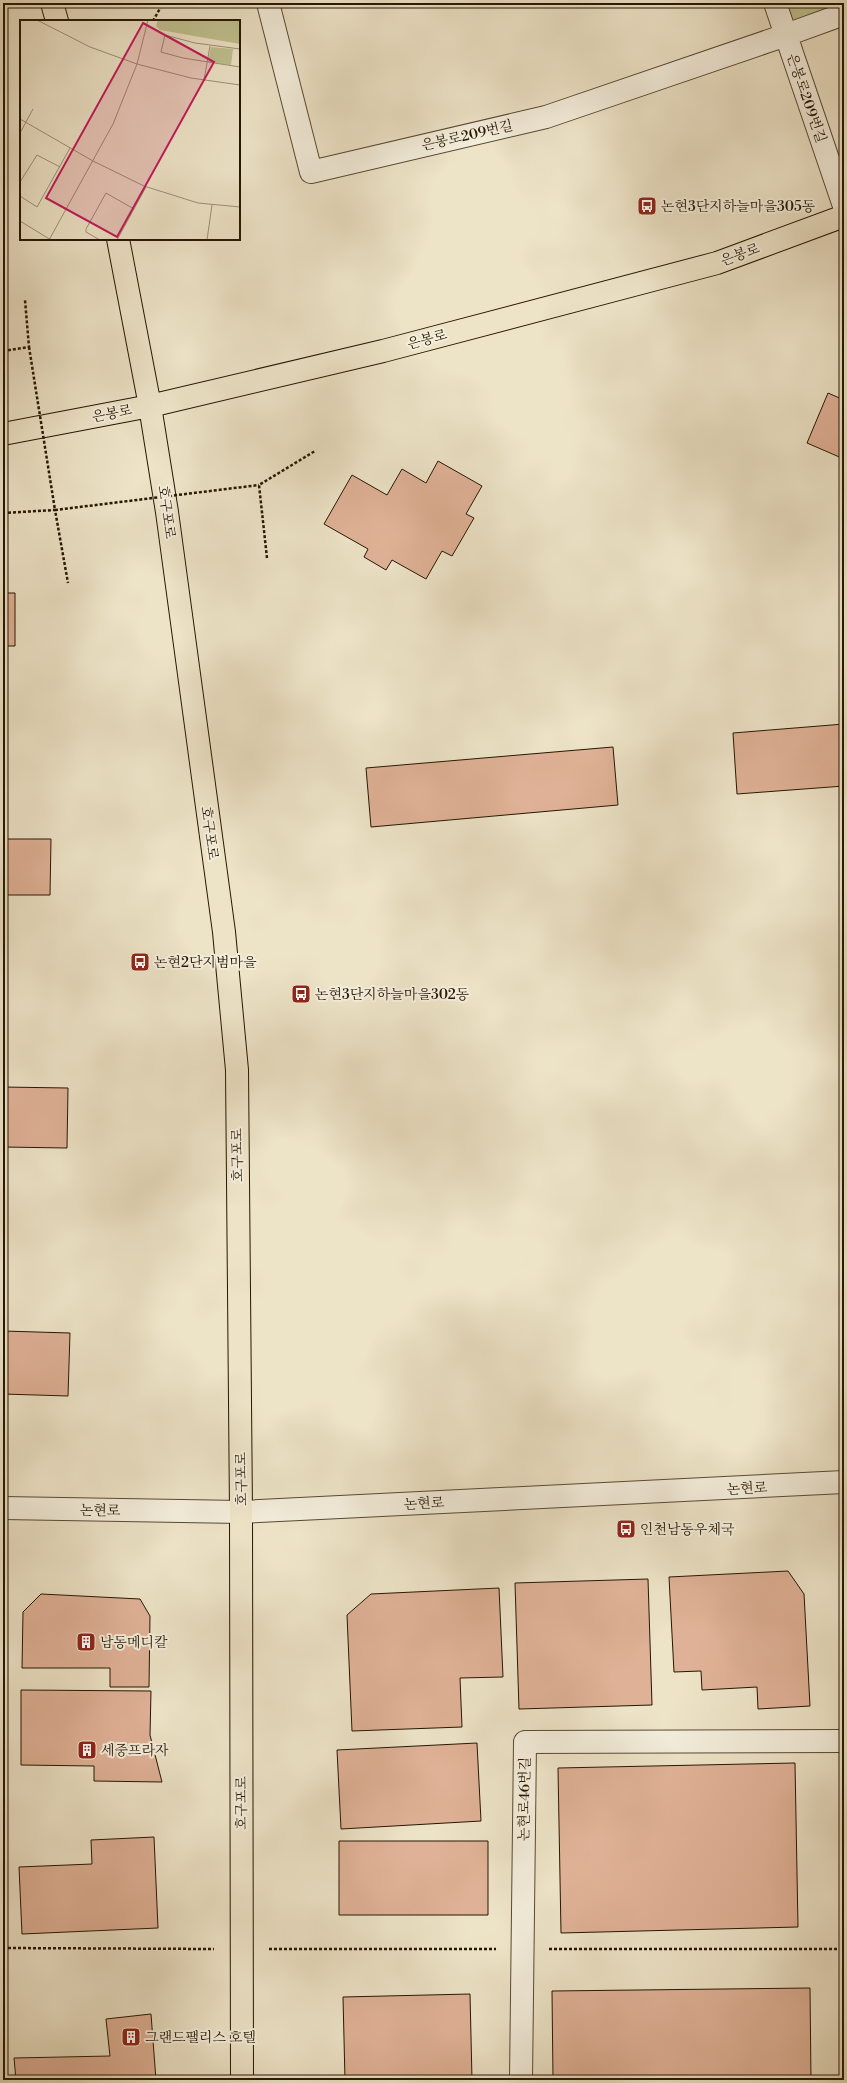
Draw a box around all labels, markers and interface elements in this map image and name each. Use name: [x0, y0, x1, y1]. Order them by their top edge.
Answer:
inset map: [20, 20, 240, 240]
street label: 은봉로209번길: [782, 51, 830, 145]
street label: 은봉로209번길: [420, 117, 515, 155]
bus stop icon: 논현3단지하늘마을305동: [636, 195, 658, 217]
place label: 논현3단지하늘마을305동: [661, 198, 816, 216]
street label: 은봉로: [718, 239, 763, 270]
street label: 은봉로: [405, 326, 450, 354]
street label: 은봉로: [91, 401, 134, 427]
street label: 호구포로: [153, 484, 179, 541]
street label: 호구포로: [196, 805, 222, 862]
bus stop icon: 논현2단지범마을: [129, 951, 151, 973]
place label: 논현2단지범마을: [154, 954, 257, 972]
bus stop icon: 논현3단지하늘마을302동: [290, 983, 312, 1005]
place label: 논현3단지하늘마을302동: [315, 986, 470, 1004]
street label: 호구포로: [229, 1127, 247, 1182]
street label: 호구포로: [233, 1451, 251, 1506]
street label: 논현로: [726, 1479, 768, 1499]
street label: 논현로: [403, 1494, 445, 1514]
street label: 논현로: [80, 1502, 121, 1520]
bus stop icon: 인천남동우체국: [615, 1518, 637, 1540]
place label: 인천남동우체국: [640, 1521, 735, 1539]
building icon: 남동메디칼: [75, 1631, 97, 1653]
place label: 남동메디칼: [100, 1634, 168, 1652]
building icon: 세중프라자: [76, 1739, 98, 1761]
place label: 세중프라자: [101, 1742, 169, 1760]
street label: 논현로46번길: [515, 1757, 535, 1841]
street label: 호구포로: [233, 1775, 251, 1830]
building icon: 그랜드팰리스 호텔: [120, 2026, 142, 2048]
place label: 그랜드팰리스 호텔: [145, 2029, 256, 2047]

